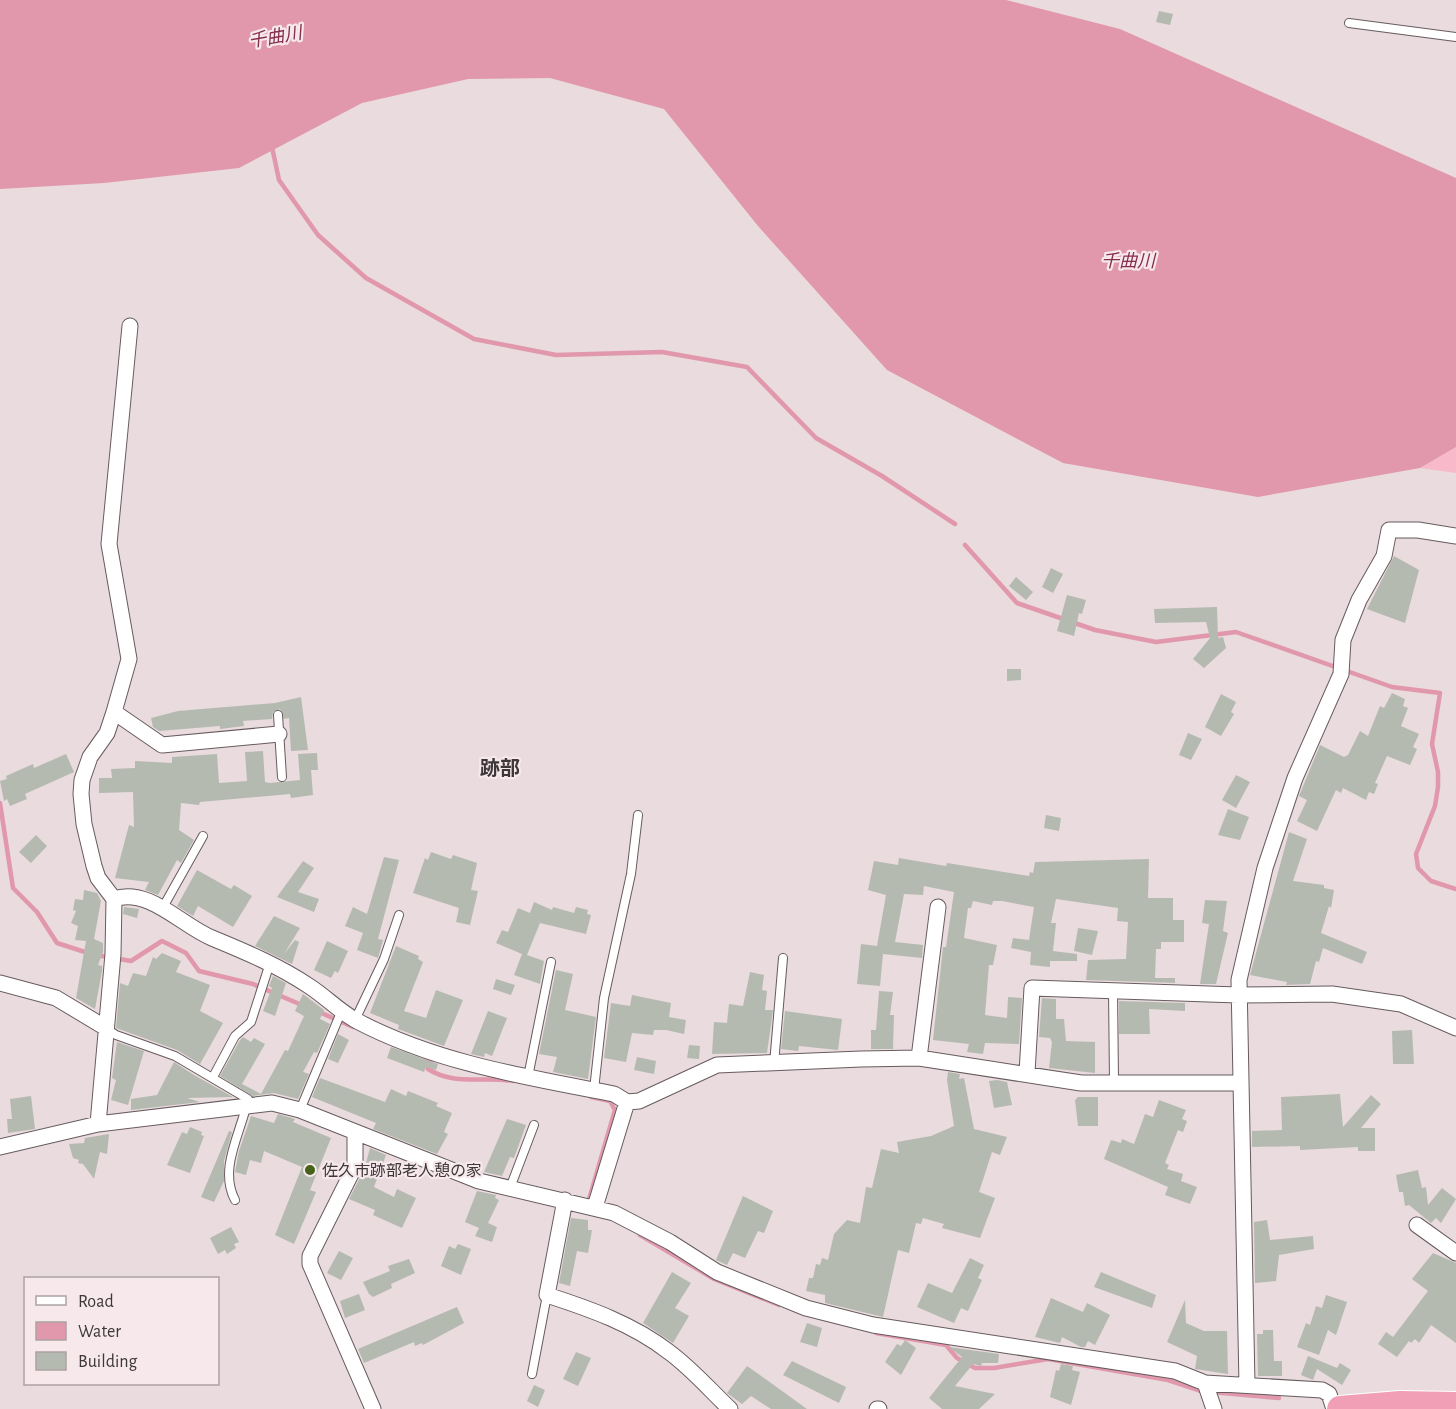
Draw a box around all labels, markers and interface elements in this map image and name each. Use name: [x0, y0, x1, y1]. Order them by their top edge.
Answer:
water label: 千曲川: [247, 23, 305, 52]
water label: 千曲川: [1101, 252, 1157, 271]
district label: 跡部: [480, 758, 520, 779]
place label: 佐久市跡部老人憩の家: [322, 1161, 482, 1179]
marker: 佐久市跡部老人憩の家: [303, 1163, 317, 1177]
legend: [24, 1277, 219, 1385]
text: Road: [78, 1293, 114, 1311]
text: Water: [78, 1323, 121, 1341]
text: Building: [78, 1353, 138, 1371]

